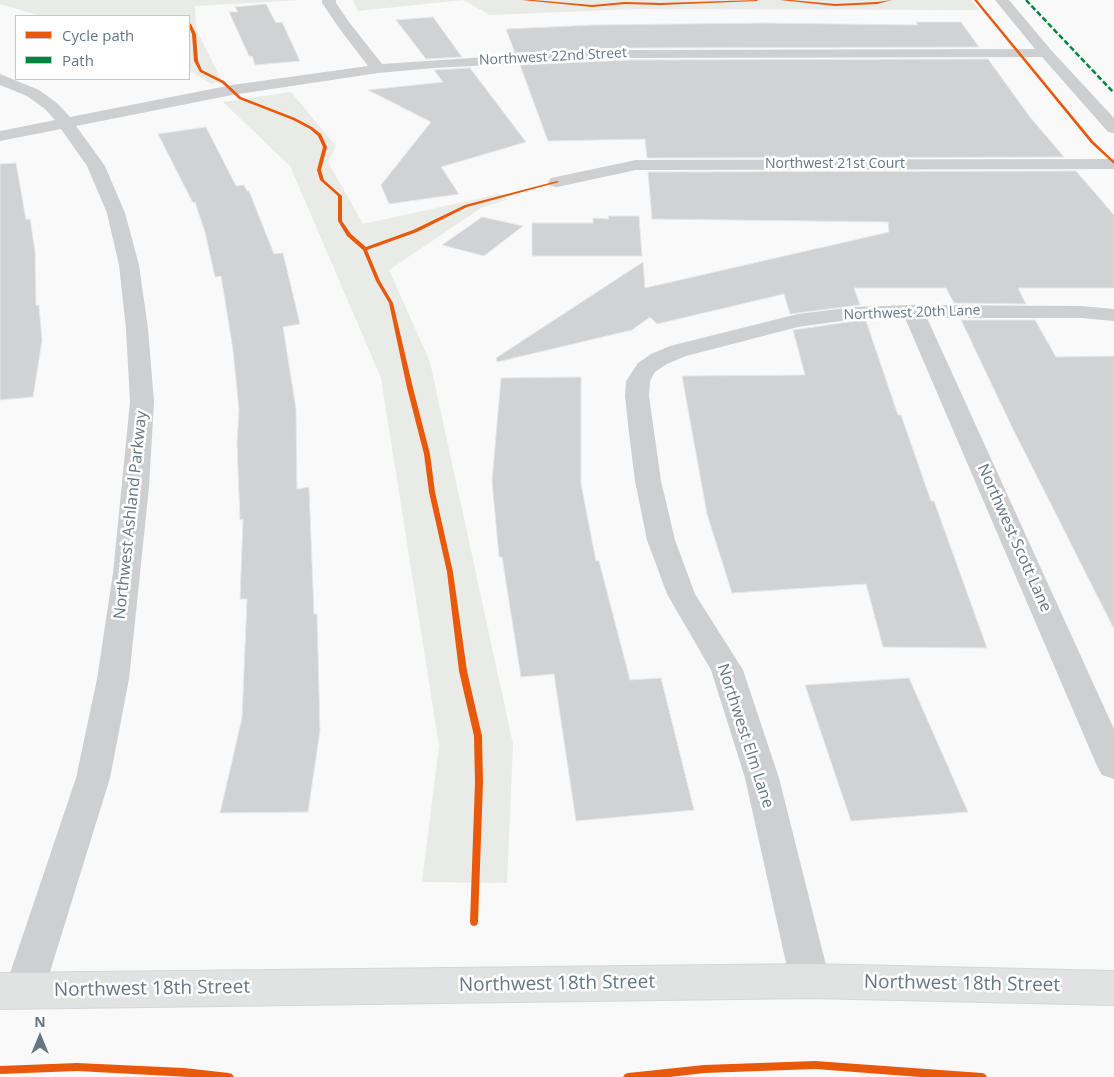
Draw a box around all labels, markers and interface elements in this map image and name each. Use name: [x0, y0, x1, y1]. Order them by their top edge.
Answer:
legend: [15, 15, 190, 80]
text: Cycle path: [62, 25, 134, 45]
street label: Northwest 22nd Street: [479, 45, 627, 69]
text: Path: [62, 50, 94, 70]
street label: Northwest 21st Court: [765, 156, 905, 172]
street label: Northwest 20th Lane: [843, 302, 981, 324]
street label: Northwest Ashland Parkway: [110, 410, 152, 620]
street label: Northwest Scott Lane: [973, 461, 1055, 615]
street label: Northwest Elm Lane: [713, 661, 777, 811]
street label: Northwest 18th Street: [459, 971, 655, 997]
street label: Northwest 18th Street: [864, 971, 1060, 997]
street label: Northwest 18th Street: [54, 976, 250, 1002]
north arrow: [15, 1012, 65, 1062]
text: N: [34, 1012, 46, 1031]

